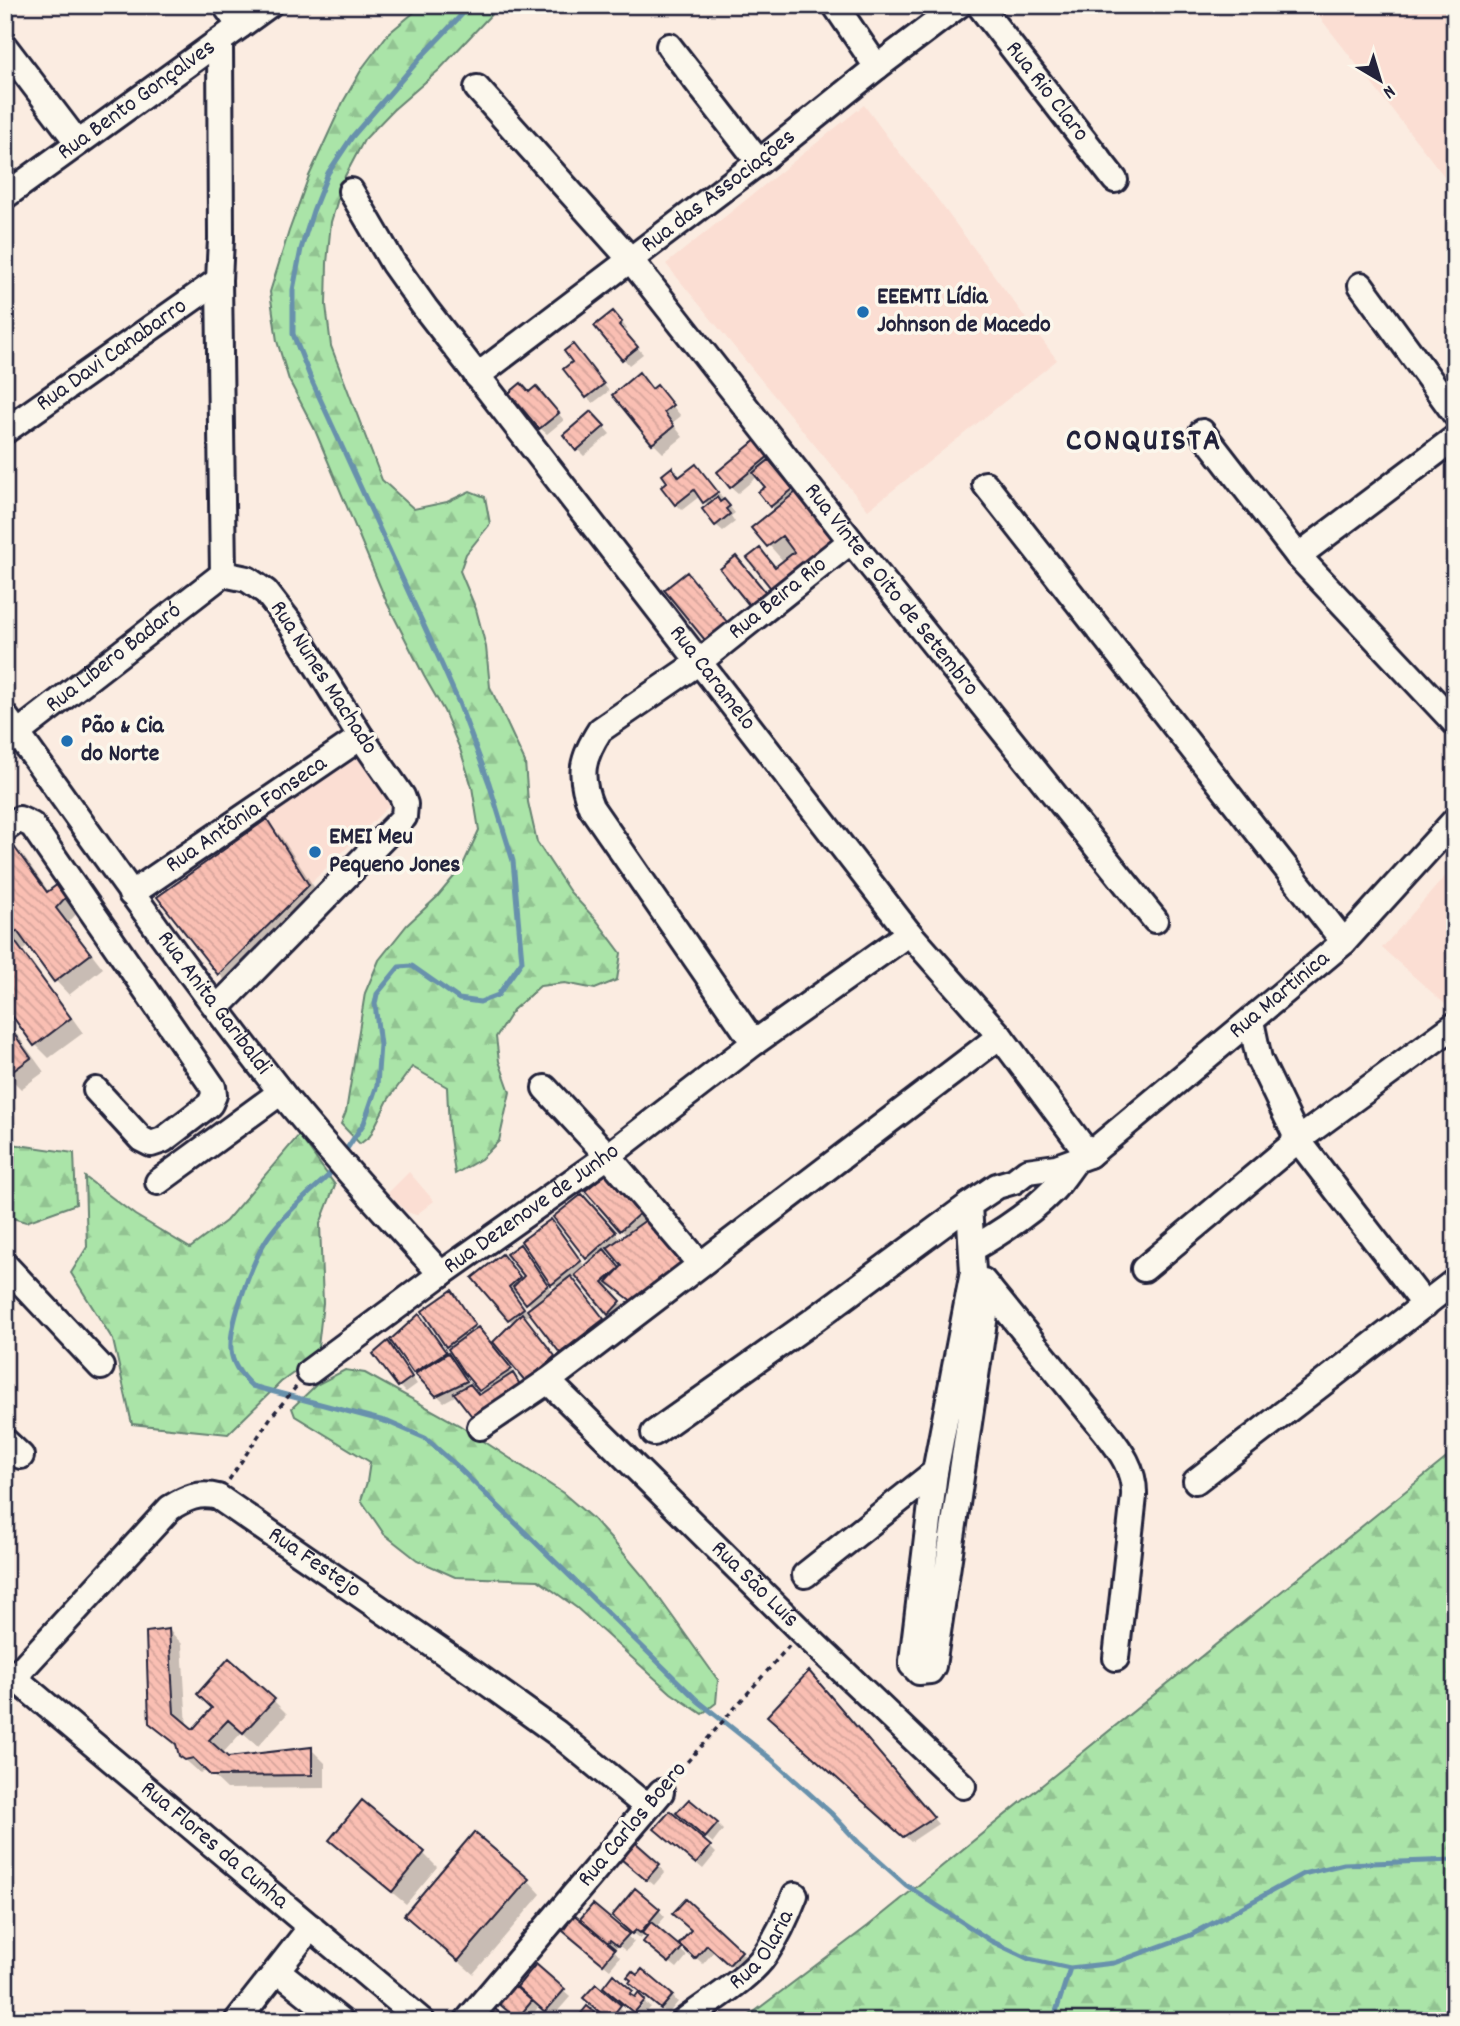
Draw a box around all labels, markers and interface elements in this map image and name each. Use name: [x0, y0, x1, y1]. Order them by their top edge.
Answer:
street label: Rua Bento Gonçalves: [51, 32, 223, 169]
street label: Rua Rio Claro: [996, 34, 1097, 149]
north arrow: [1344, 46, 1414, 116]
text: N: [1376, 77, 1400, 104]
street label: Rua das Associações: [634, 121, 804, 262]
place label: EEEMTI Lídia Johnson de Macedo: [877, 281, 1051, 343]
street label: Rua Davi Canabarro: [29, 290, 195, 421]
marker: EEEMTI Lídia Johnson de Macedo: [855, 304, 871, 320]
district label: CONQUISTA: [1066, 420, 1222, 466]
street label: Rua Vinte e Oito de Setembro: [795, 476, 987, 704]
street label: Rua Beira Rio: [722, 549, 835, 649]
street label: Rua Nunes Machado: [260, 594, 386, 762]
street label: Rua Líbero Badaró: [39, 595, 189, 722]
street label: Rua Caramelo: [660, 618, 764, 738]
place label: Pão & Cia do Norte: [81, 710, 164, 772]
marker: Pão & Cia do Norte: [59, 733, 75, 749]
street label: Rua Antônia Fonseca: [159, 747, 335, 882]
place label: EMEI Meu Pequeno Jones: [329, 821, 460, 883]
marker: EMEI Meu Pequeno Jones: [307, 844, 323, 860]
street label: Rua Anita Garibaldi: [148, 924, 279, 1083]
street label: Rua Martinica: [1222, 943, 1338, 1048]
street label: Rua Dezenove de Junho: [437, 1136, 627, 1284]
street label: Rua Festejo: [261, 1519, 368, 1607]
street label: Rua São Luís: [702, 1533, 806, 1636]
street label: Rua Carlos Boero: [570, 1755, 696, 1895]
street label: Rua Flores da Cunha: [132, 1773, 296, 1919]
street label: Rua Olaria: [722, 1904, 804, 1999]

